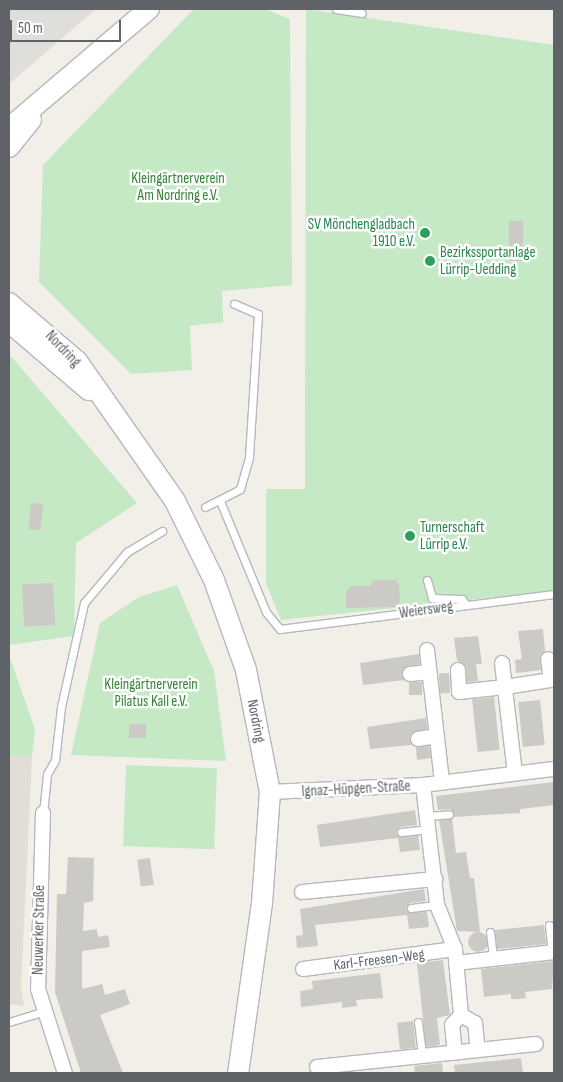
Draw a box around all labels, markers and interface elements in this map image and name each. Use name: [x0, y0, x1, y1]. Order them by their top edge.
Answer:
scale bar: [12, 10, 124, 42]
text: 50 m: [18, 19, 43, 38]
park label: Kleingärtnerverein Am Nordring e.V.: [131, 169, 225, 204]
place label: SV Mönchengladbach 1910 e.V.: [308, 215, 415, 250]
marker: SV Mönchengladbach 1910 e.V.: [419, 227, 431, 239]
place label: Bezirkssportanlage Lürrip-Uedding: [440, 243, 535, 278]
marker: Bezirkssportanlage Lürrip-Uedding: [424, 255, 436, 267]
street label: Nordring: [41, 327, 85, 371]
place label: Turnerschaft Lürrip e.V.: [420, 518, 485, 553]
marker: Turnerschaft Lürrip e.V.: [404, 530, 416, 542]
street label: Weiersweg: [398, 597, 454, 623]
park label: Kleingärtnerverein Pilatus Kall e.V.: [104, 675, 198, 710]
street label: Nordring: [243, 698, 269, 744]
street label: Ignaz-Hüpgen-Straße: [301, 777, 411, 801]
street label: Neuwerker Straße: [29, 885, 49, 975]
street label: Karl-Freesen-Weg: [333, 945, 425, 975]

